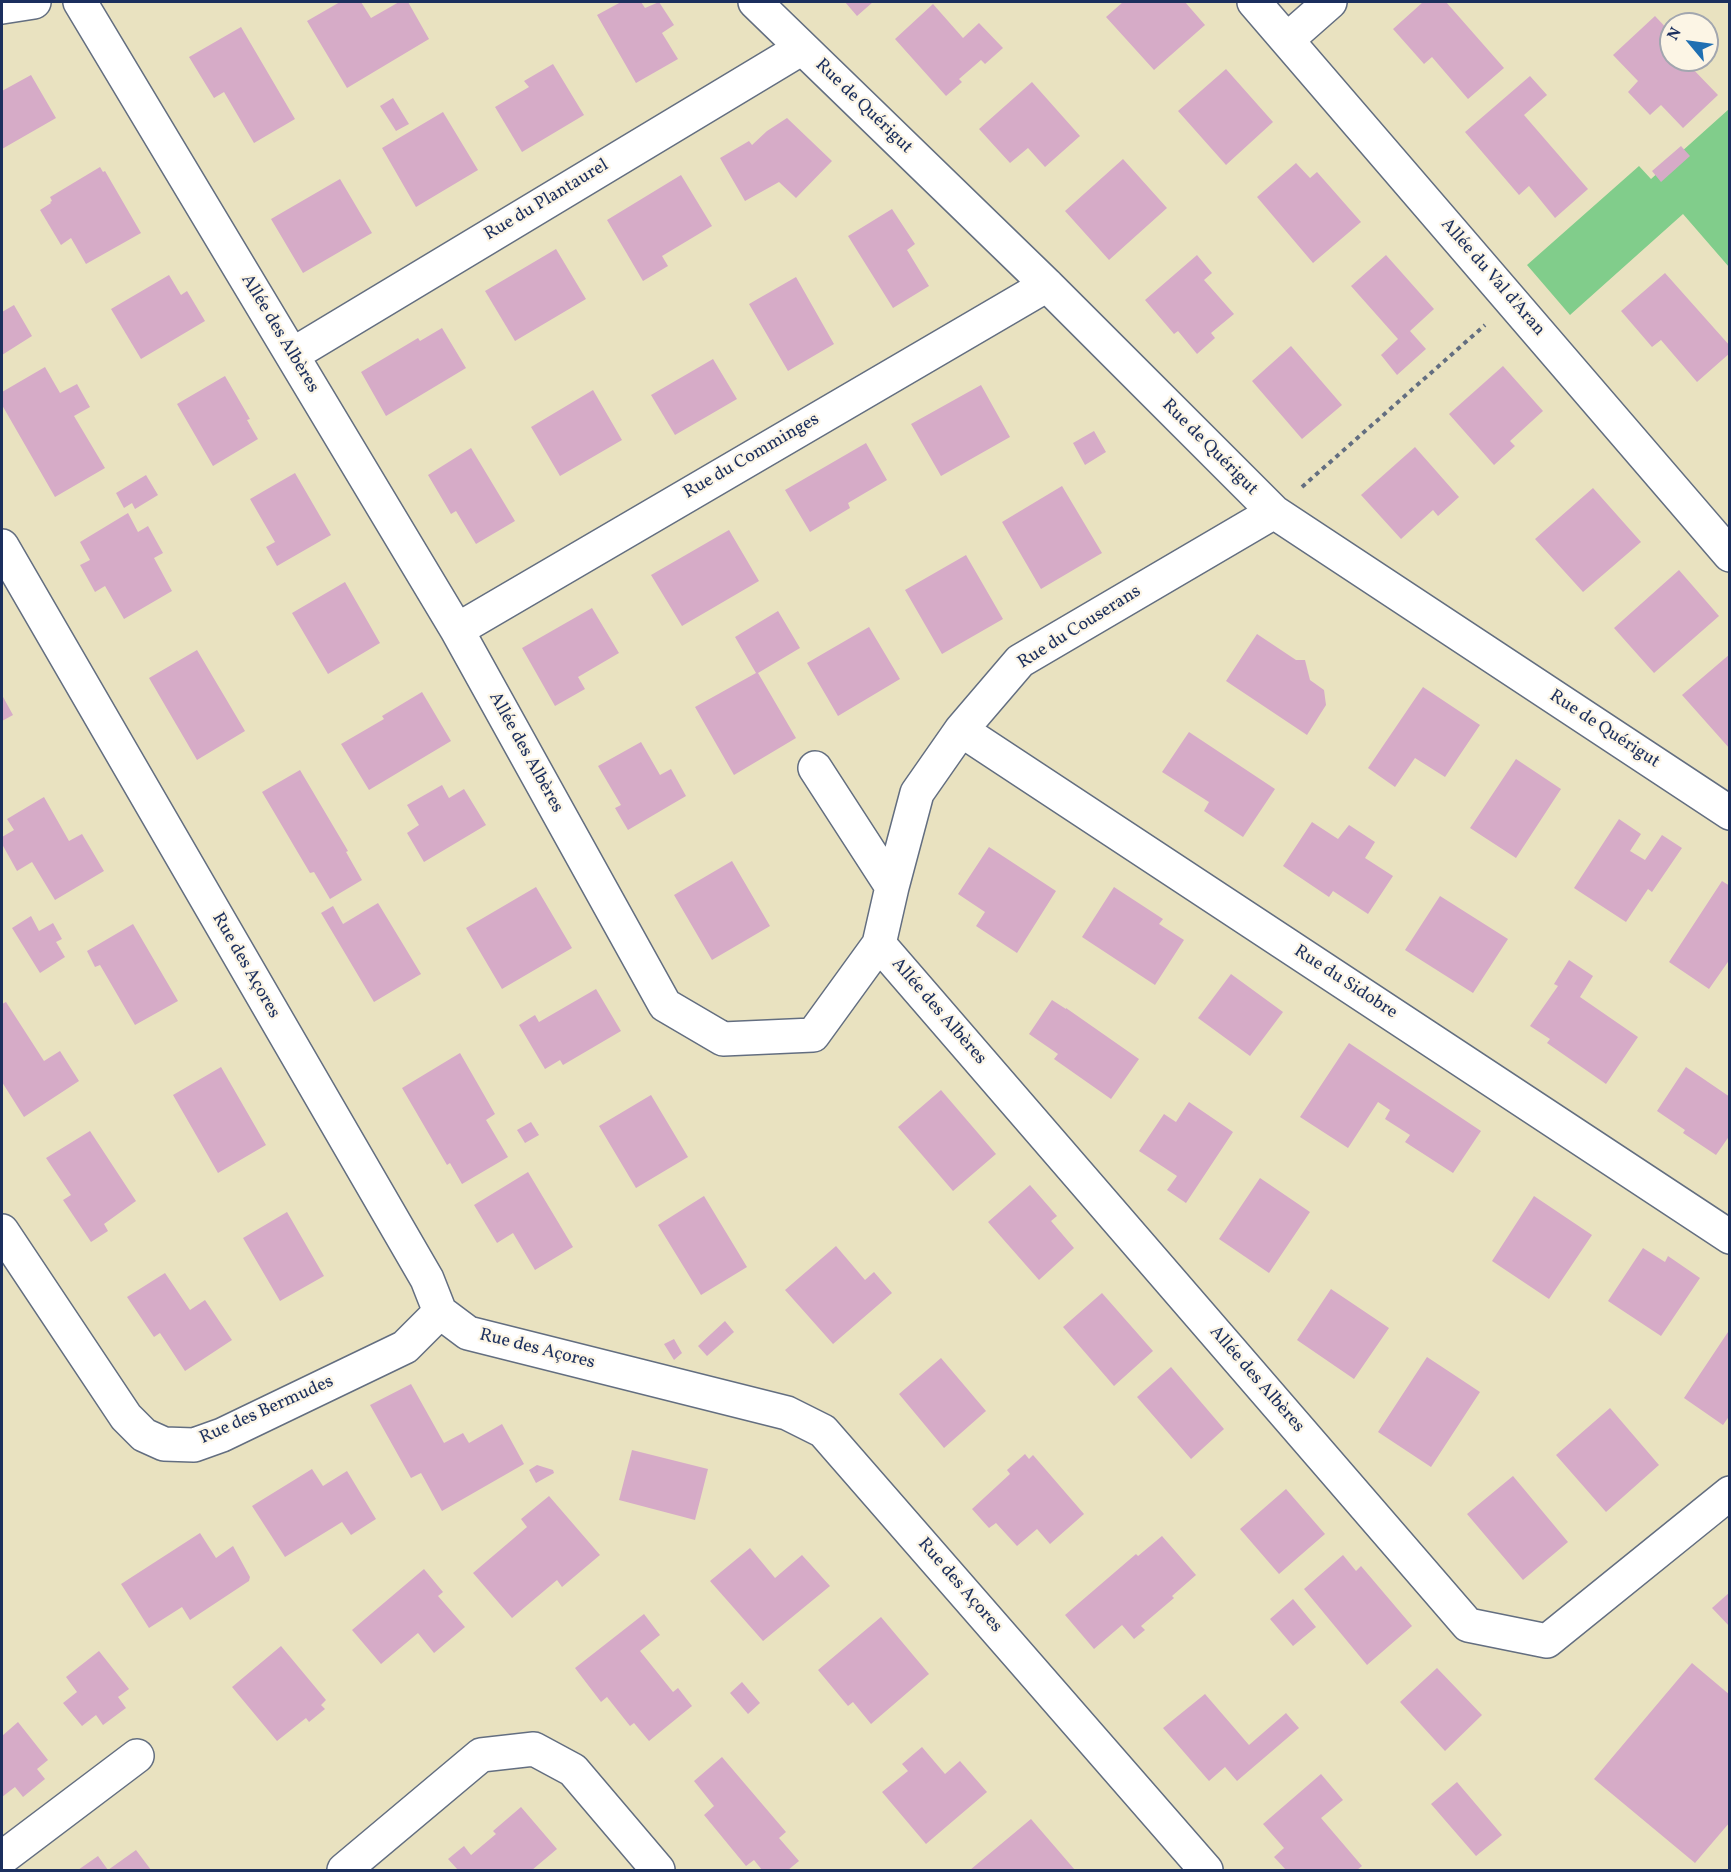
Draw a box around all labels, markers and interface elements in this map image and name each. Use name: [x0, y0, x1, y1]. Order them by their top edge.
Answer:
north arrow: [1659, 12, 1719, 72]
text: N: [1663, 24, 1687, 45]
street label: Rue de Quérigut: [810, 55, 916, 159]
street label: Rue du Plantaurel: [481, 155, 613, 247]
street label: Allée du Val d'Aran: [1435, 215, 1549, 341]
street label: Allée des Albères: [235, 271, 323, 397]
street label: Rue de Quérigut: [1156, 395, 1262, 501]
street label: Rue du Comminges: [680, 409, 824, 505]
street label: Rue du Couserans: [1014, 581, 1146, 675]
street label: Rue de Quérigut: [1545, 686, 1663, 774]
street label: Allée des Albères: [483, 689, 567, 817]
street label: Rue des Açores: [206, 909, 284, 1023]
street label: Rue du Sidobre: [1289, 941, 1401, 1025]
street label: Allée des Albères: [886, 954, 990, 1070]
street label: Allée des Albères: [1204, 1322, 1308, 1438]
street label: Rue des Açores: [477, 1325, 597, 1375]
street label: Rue des Bermudes: [197, 1372, 337, 1450]
street label: Rue des Açores: [912, 1534, 1006, 1638]

